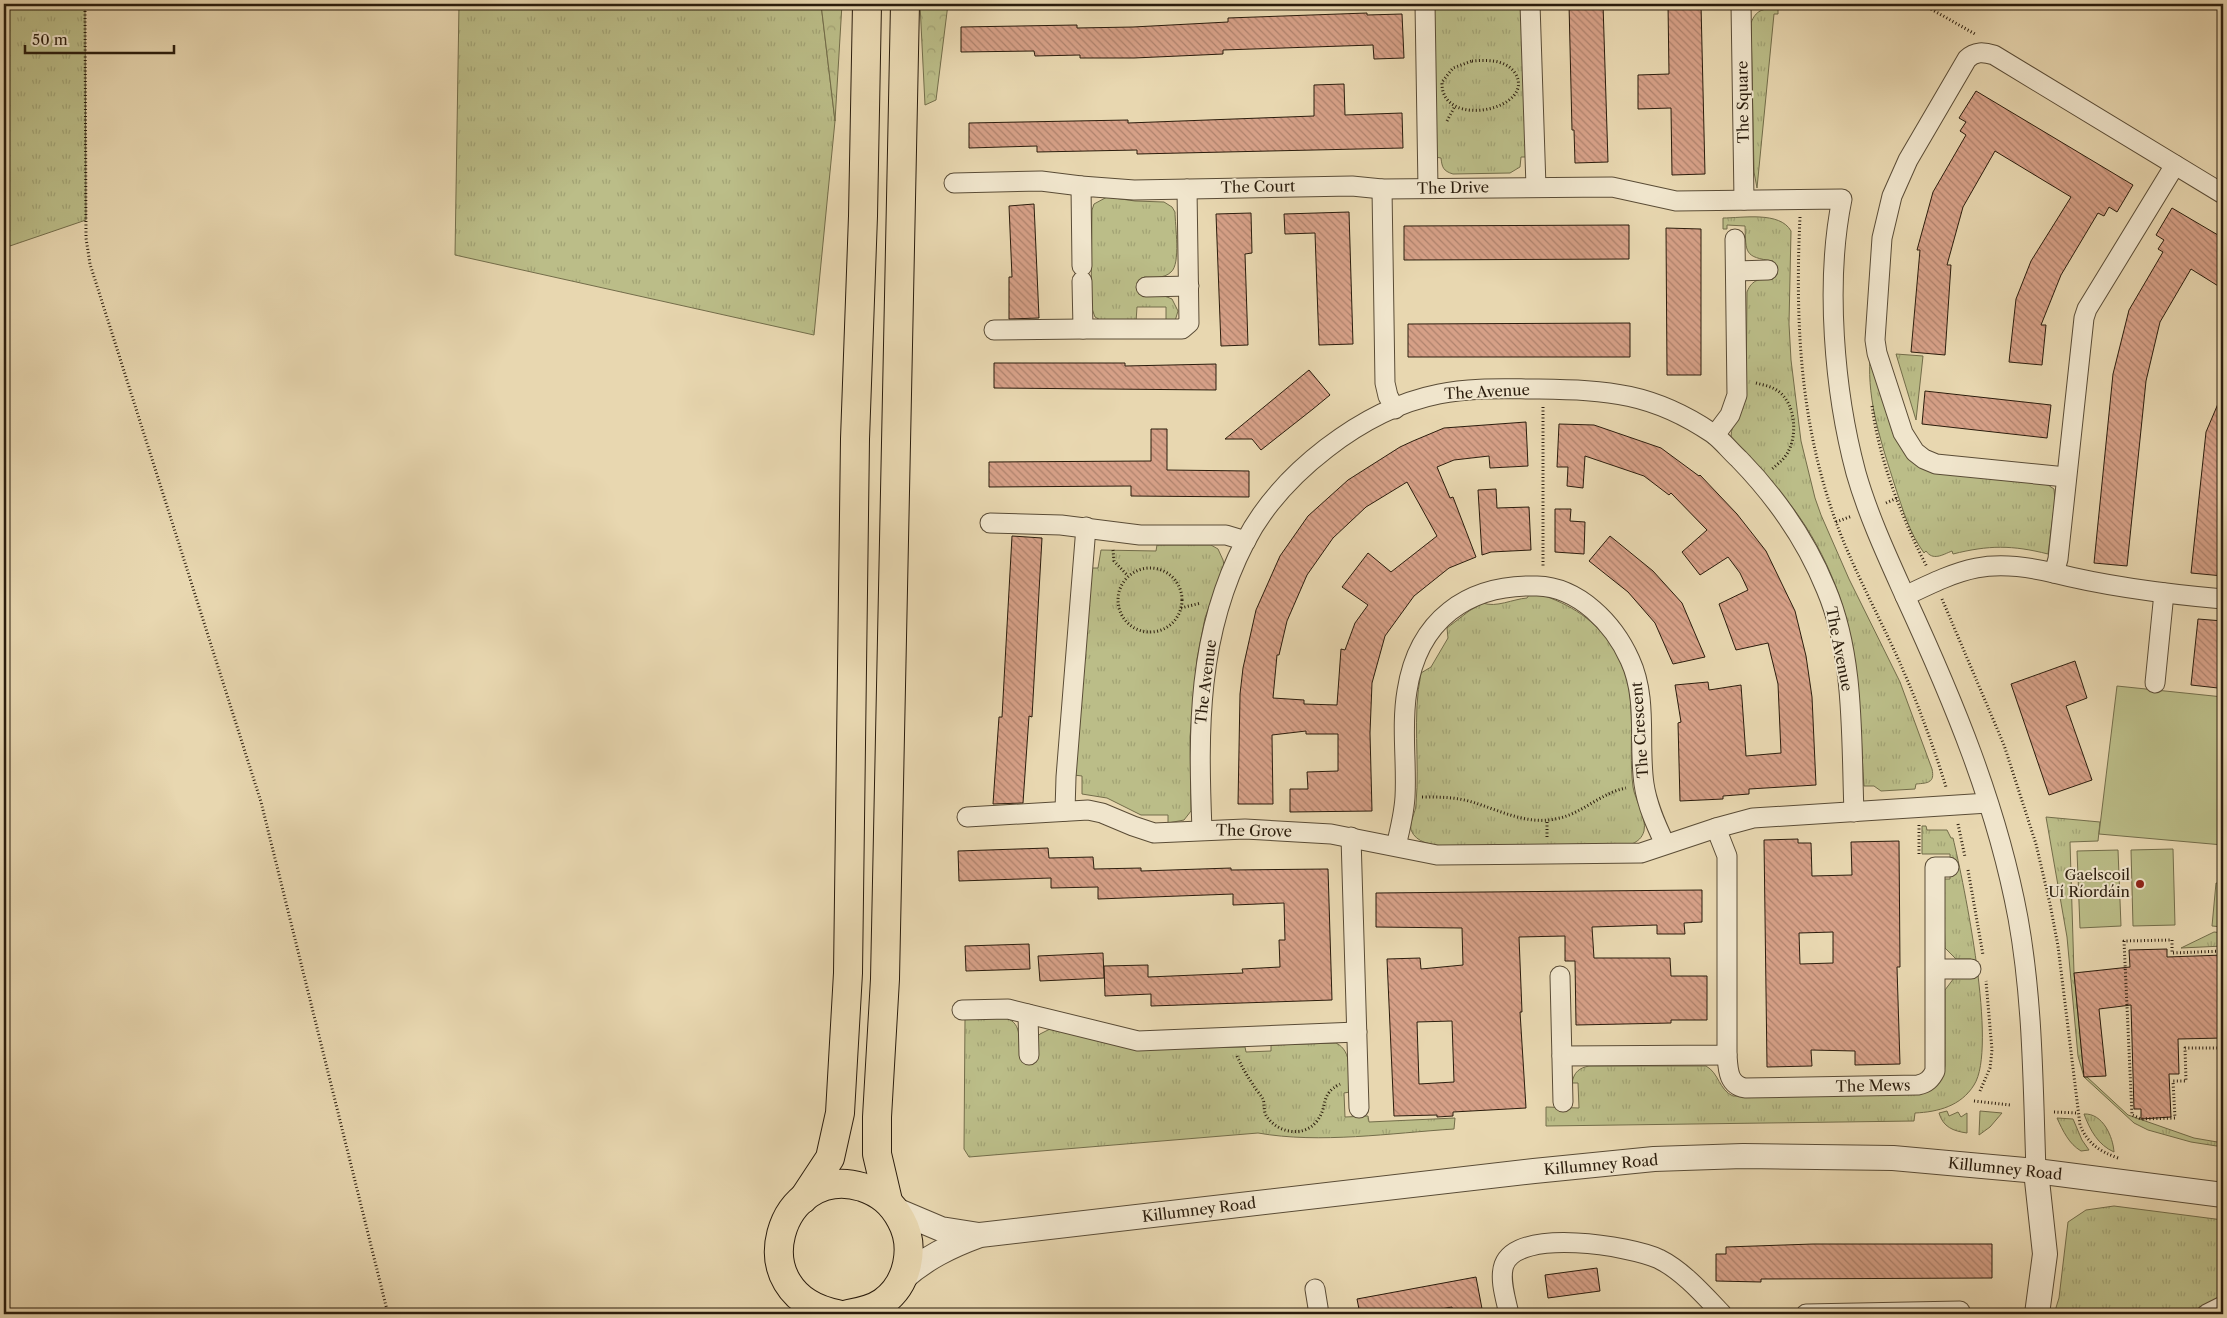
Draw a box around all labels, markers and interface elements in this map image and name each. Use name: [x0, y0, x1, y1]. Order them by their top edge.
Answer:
scale bar: [25, 22, 174, 54]
text: 50 m: [32, 30, 68, 49]
street label: The Square: [1732, 60, 1753, 144]
street label: The Court: [1221, 176, 1296, 197]
street label: The Drive: [1417, 177, 1489, 198]
street label: The Avenue: [1444, 380, 1530, 403]
street label: The Avenue: [1822, 605, 1857, 693]
street label: The Avenue: [1191, 638, 1220, 726]
street label: The Crescent: [1627, 680, 1652, 779]
street label: The Grove: [1216, 820, 1292, 841]
place label: Gaelscoil Uí Ríordáin: [2048, 865, 2131, 901]
marker: Gaelscoil Uí Ríordáin: [2134, 878, 2146, 890]
street label: The Mews: [1836, 1075, 1910, 1096]
street label: Killumney Road: [1543, 1150, 1659, 1179]
street label: Killumney Road: [1947, 1153, 2063, 1184]
street label: Killumney Road: [1141, 1193, 1257, 1226]

